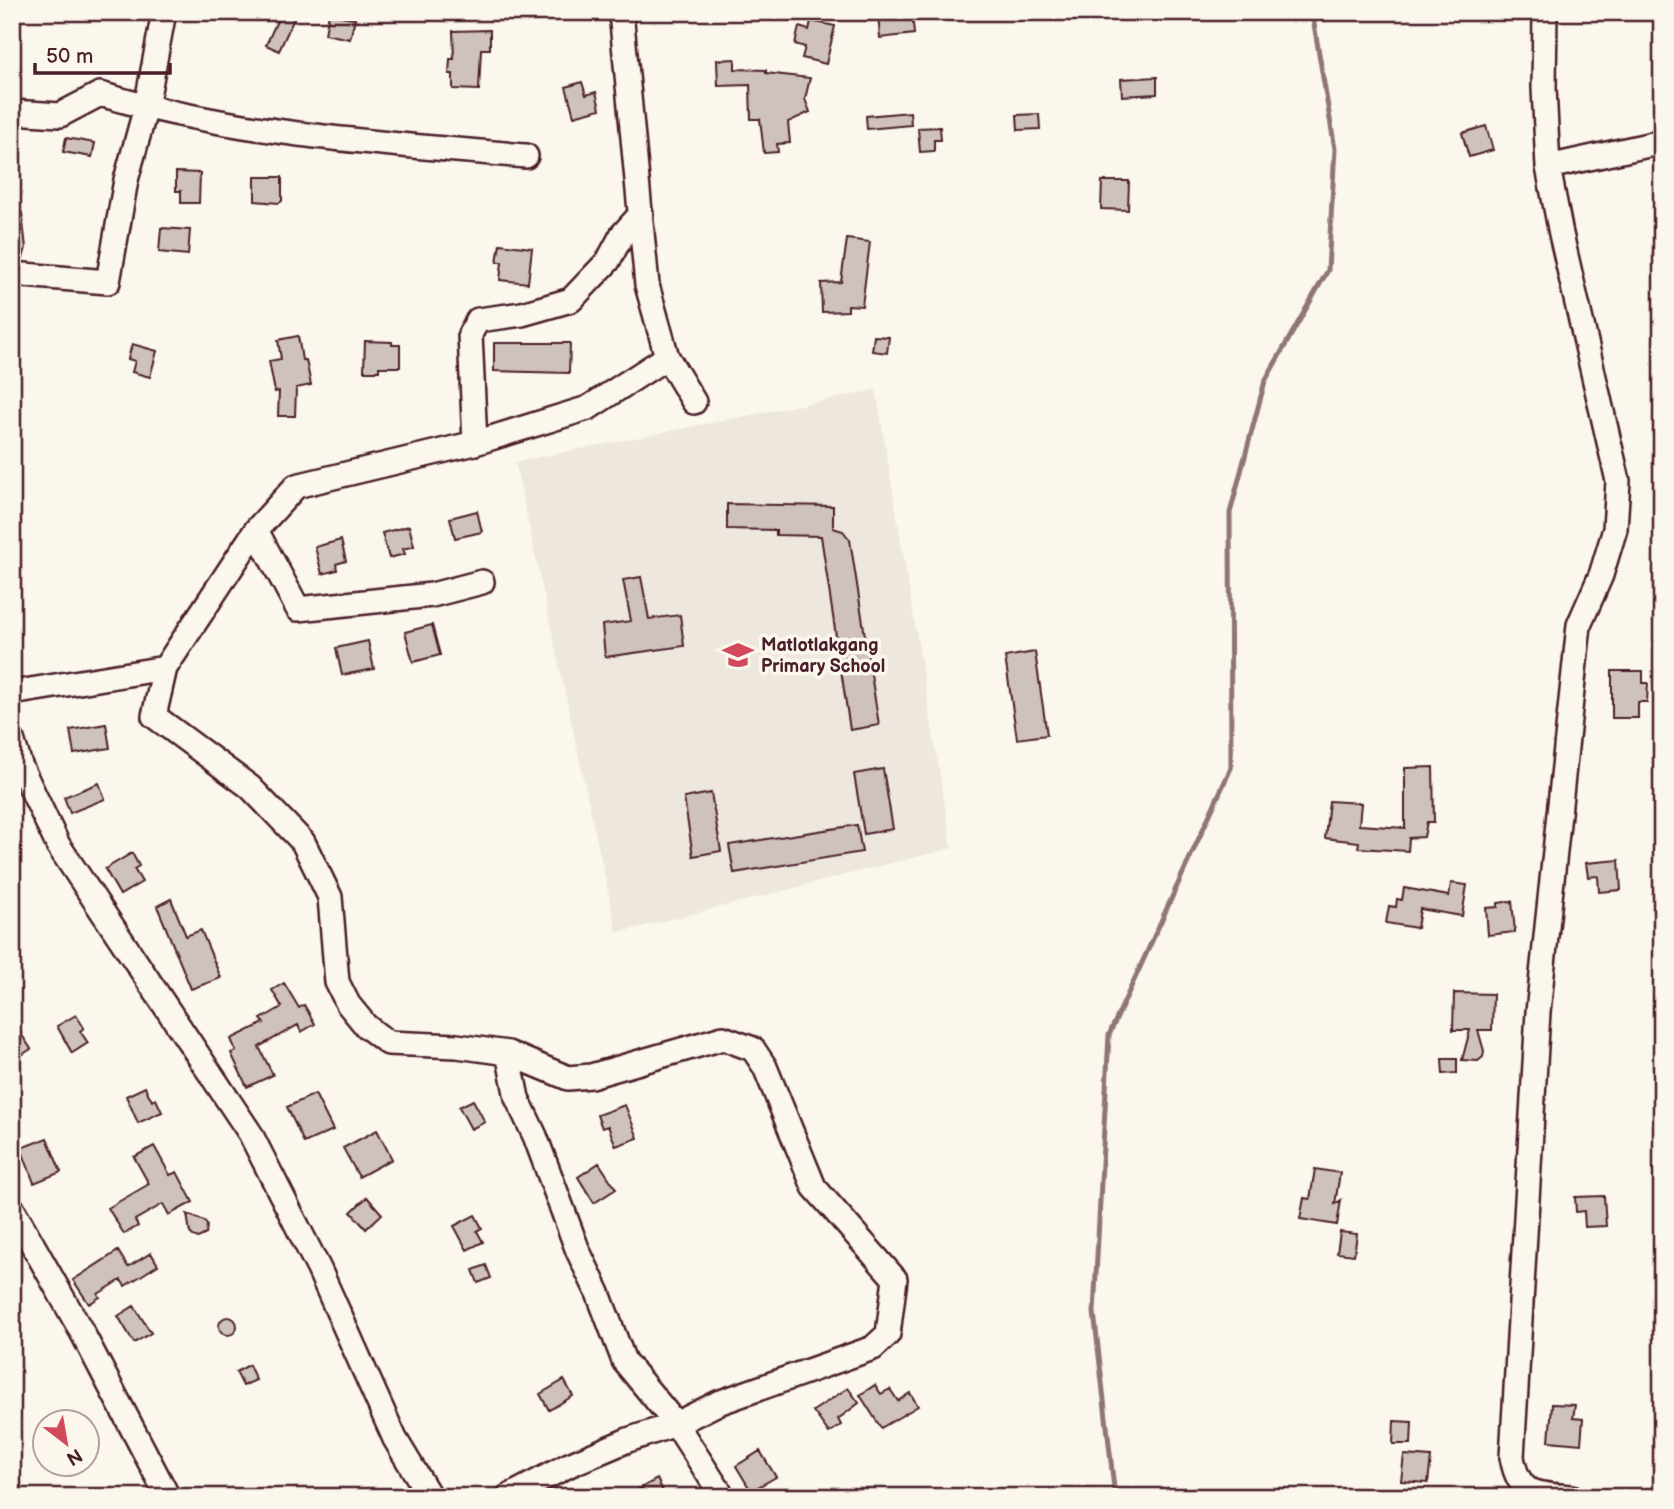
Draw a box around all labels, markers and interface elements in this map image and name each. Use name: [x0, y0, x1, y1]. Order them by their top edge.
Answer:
scale bar: [35, 32, 170, 76]
text: 50 m: [46, 44, 93, 69]
place label: Matlotlakgang Primary School: [761, 635, 885, 677]
school or university icon: Matlotlakgang Primary School: [721, 638, 755, 672]
north arrow: [32, 1408, 102, 1478]
text: N: [62, 1443, 86, 1470]

